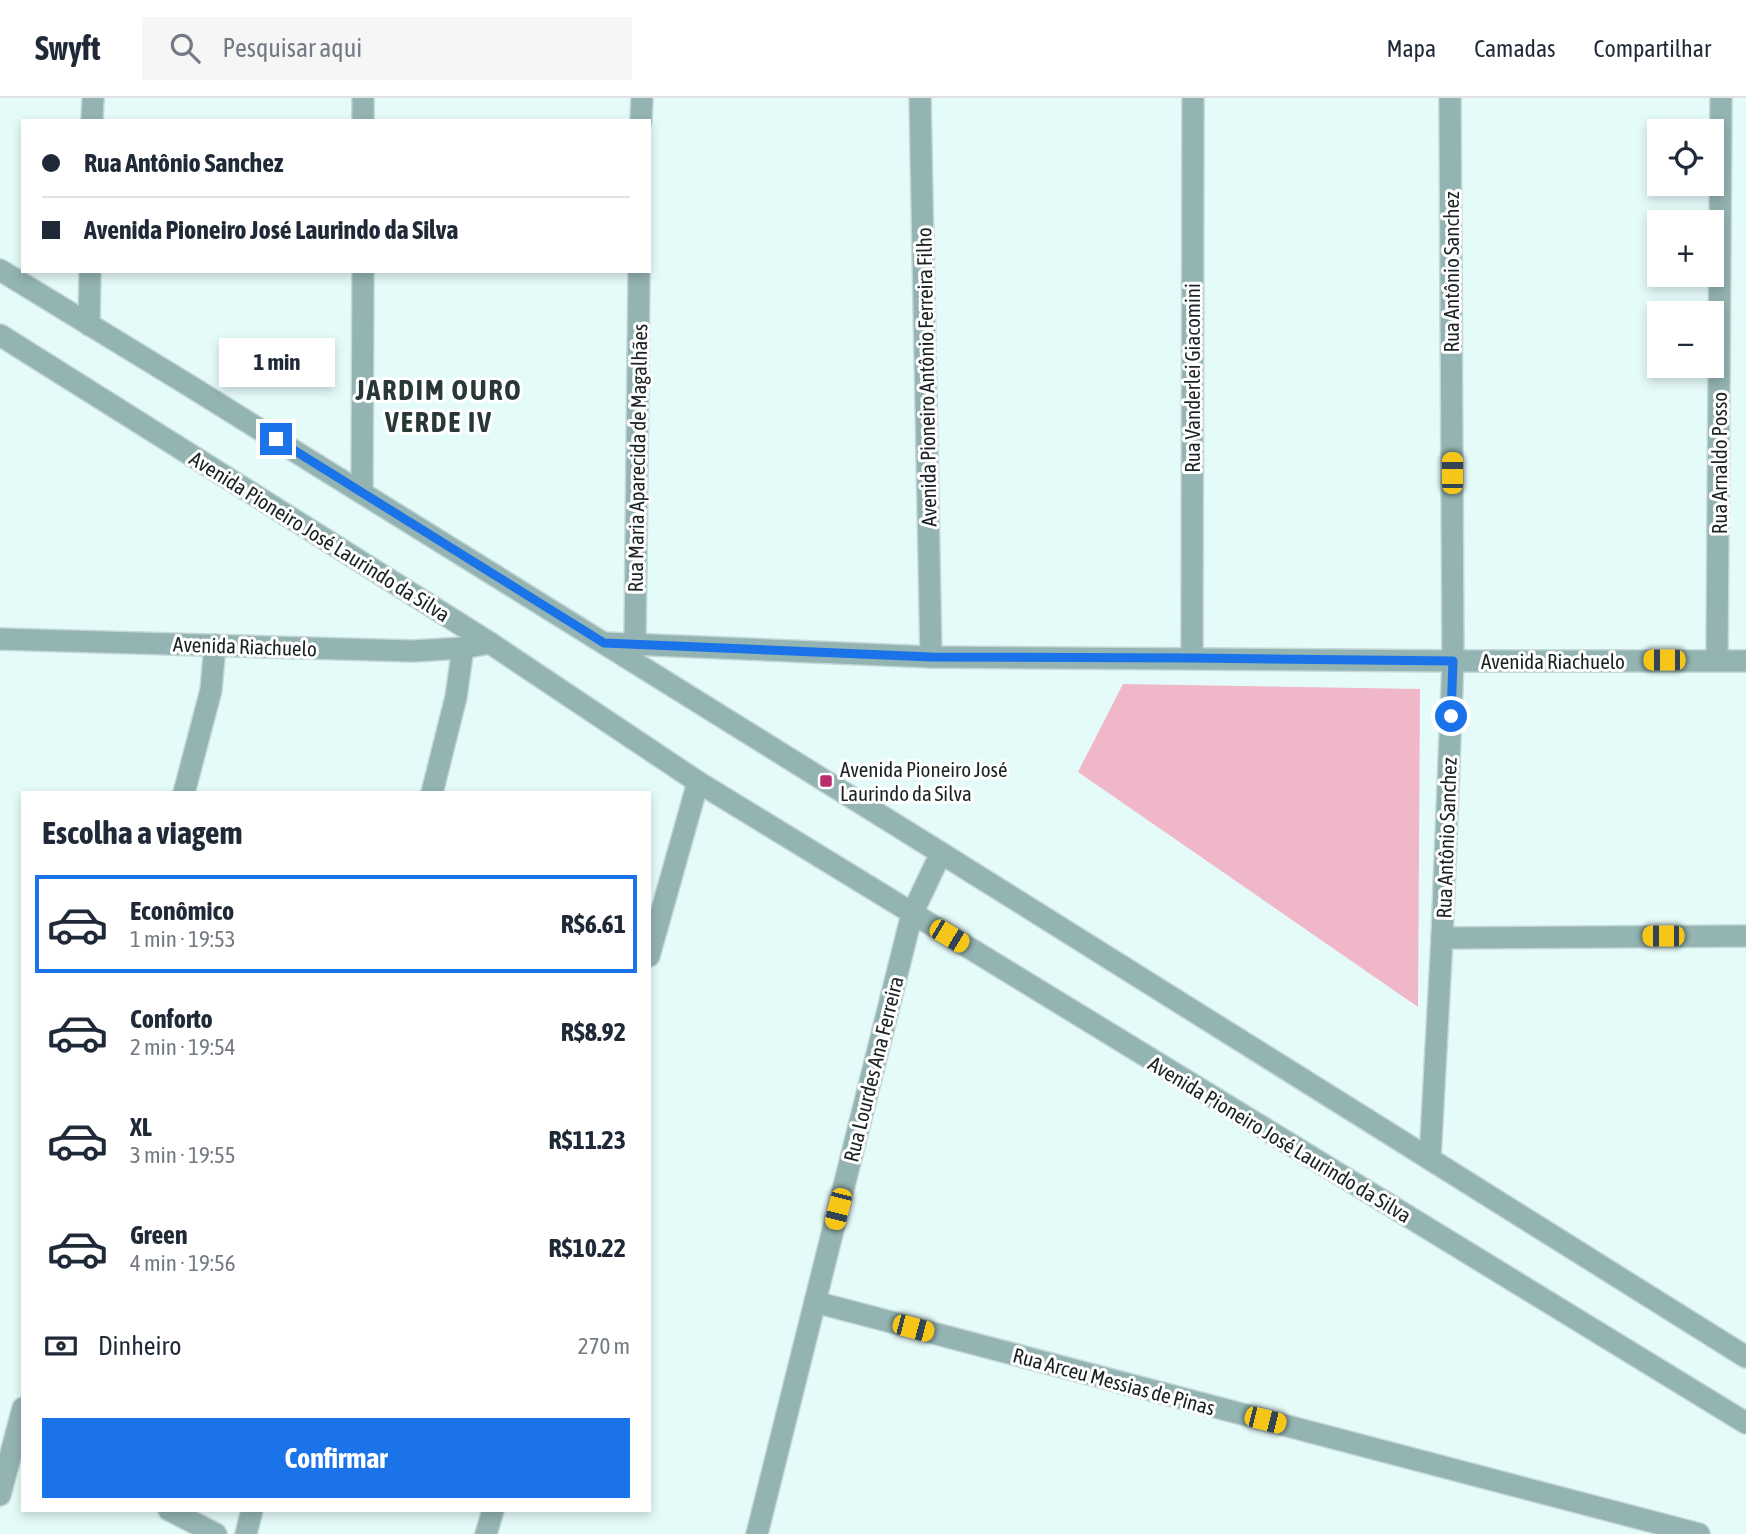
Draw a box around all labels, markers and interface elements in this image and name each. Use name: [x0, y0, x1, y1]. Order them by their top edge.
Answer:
search box: [142, 17, 632, 80]
text: Swyft: [35, 29, 100, 67]
icon: search: [166, 29, 204, 67]
text: Pesquisar aqui: [222, 33, 362, 63]
text: Mapa: [1386, 35, 1436, 62]
text: Camadas: [1474, 35, 1556, 62]
text: Compartilhar: [1594, 35, 1711, 62]
map controls: [1647, 119, 1724, 378]
button: locate: [1647, 119, 1724, 196]
text: Rua Antônio Sanchez: [84, 148, 283, 178]
street label: Rua Antônio Sanchez: [1439, 191, 1463, 353]
button: +: [1647, 210, 1724, 287]
text: Avenida Pioneiro José Laurindo da Silva: [84, 215, 458, 245]
street label: Avenida Pioneiro Antônio Ferreira Filho: [911, 227, 941, 527]
street label: Rua Vanderlei Giacomini: [1180, 283, 1204, 473]
button: −: [1647, 301, 1724, 378]
street label: Rua Maria Aparecida de Magalhães: [623, 323, 651, 593]
callout: 1 min: [218, 338, 334, 386]
text: 1 min: [254, 349, 300, 375]
district label: JARDIM OURO VERDE IV: [354, 374, 523, 438]
street label: Rua Arnaldo Posso: [1707, 392, 1731, 534]
route end: [260, 423, 292, 455]
street label: Avenida Pioneiro José Laurindo da Silva: [186, 446, 454, 626]
car: [1442, 452, 1463, 494]
street label: Avenida Riachuelo: [173, 631, 317, 661]
street label: Avenida Riachuelo: [1481, 649, 1625, 673]
car: [1644, 650, 1686, 671]
route start: [1435, 700, 1467, 732]
place label: Avenida Pioneiro José Laurindo da Silva: [840, 757, 1007, 805]
street label: Rua Antônio Sanchez: [1431, 757, 1461, 919]
marker: Avenida Pioneiro José Laurindo da Silva: [818, 773, 834, 789]
text: Escolha a viagem: [42, 814, 242, 851]
icon: car: [46, 893, 109, 956]
text: Econômico: [130, 896, 234, 926]
text: R$6.61: [561, 909, 626, 939]
car: [926, 916, 973, 956]
text: 1 min · 19:53: [130, 926, 236, 952]
car: [1643, 926, 1685, 947]
street label: Rua Lourdes Ana Ferreira: [838, 974, 908, 1164]
icon: car: [46, 1001, 109, 1064]
text: Conforto: [130, 1004, 213, 1034]
text: R$8.92: [561, 1017, 626, 1047]
text: 2 min · 19:54: [130, 1034, 236, 1060]
street label: Avenida Pioneiro José Laurindo da Silva: [1144, 1051, 1416, 1227]
icon: car: [46, 1109, 109, 1172]
text: XL: [130, 1112, 152, 1142]
text: R$11.23: [549, 1125, 626, 1155]
text: 3 min · 19:55: [130, 1142, 236, 1168]
car: [823, 1186, 854, 1232]
icon: car: [46, 1217, 109, 1280]
text: Green: [130, 1220, 188, 1250]
text: R$10.22: [549, 1233, 626, 1263]
text: 4 min · 19:56: [130, 1250, 236, 1276]
car: [890, 1312, 937, 1344]
icon: cash: [42, 1327, 80, 1365]
text: Dinheiro: [98, 1331, 181, 1361]
text: 270 m: [578, 1333, 630, 1359]
street label: Rua Arceu Messias de Pinas: [1011, 1343, 1217, 1419]
car: [1243, 1405, 1288, 1435]
button: Confirmar: [42, 1418, 630, 1498]

